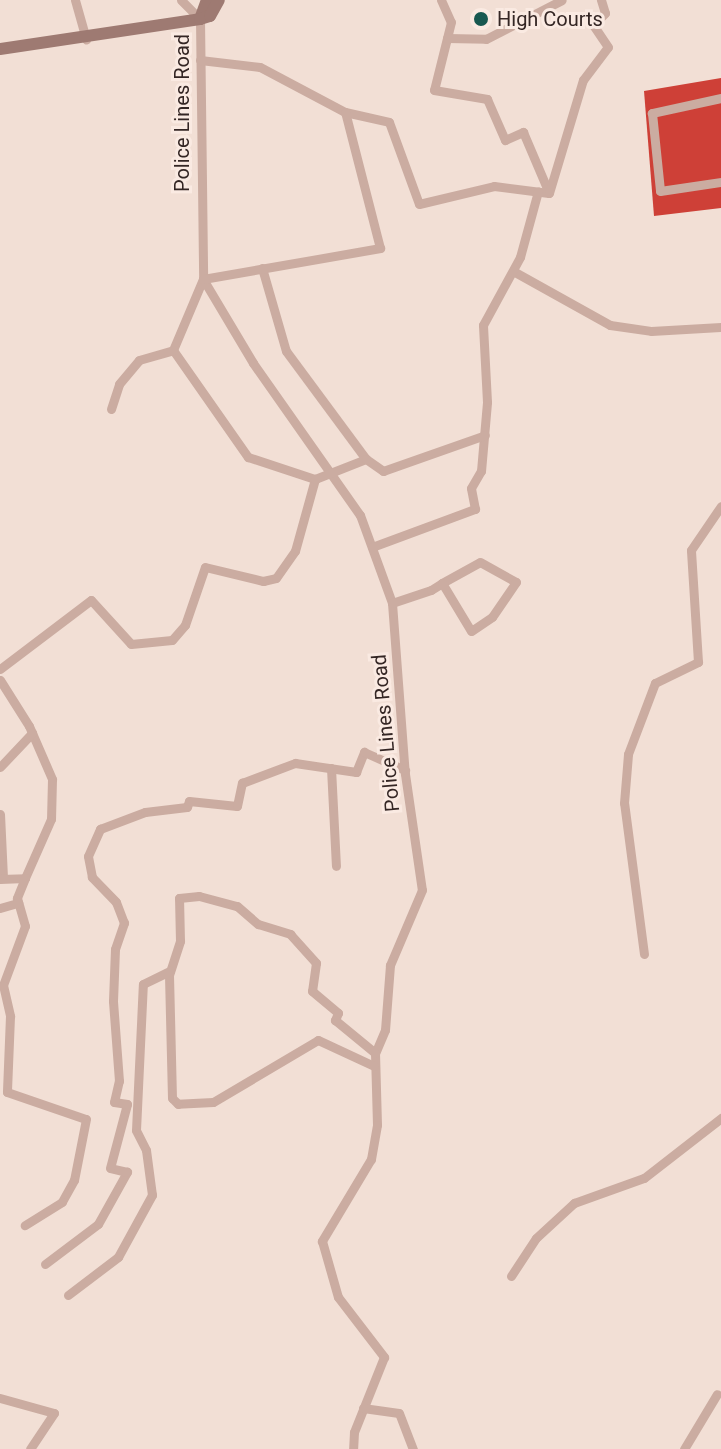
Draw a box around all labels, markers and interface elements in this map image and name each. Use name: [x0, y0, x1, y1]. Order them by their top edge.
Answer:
place label: High Courts: [497, 7, 603, 31]
marker: High Courts: [472, 10, 490, 28]
street label: Police Lines Road: [170, 34, 194, 192]
street label: Police Lines Road: [367, 653, 405, 813]

